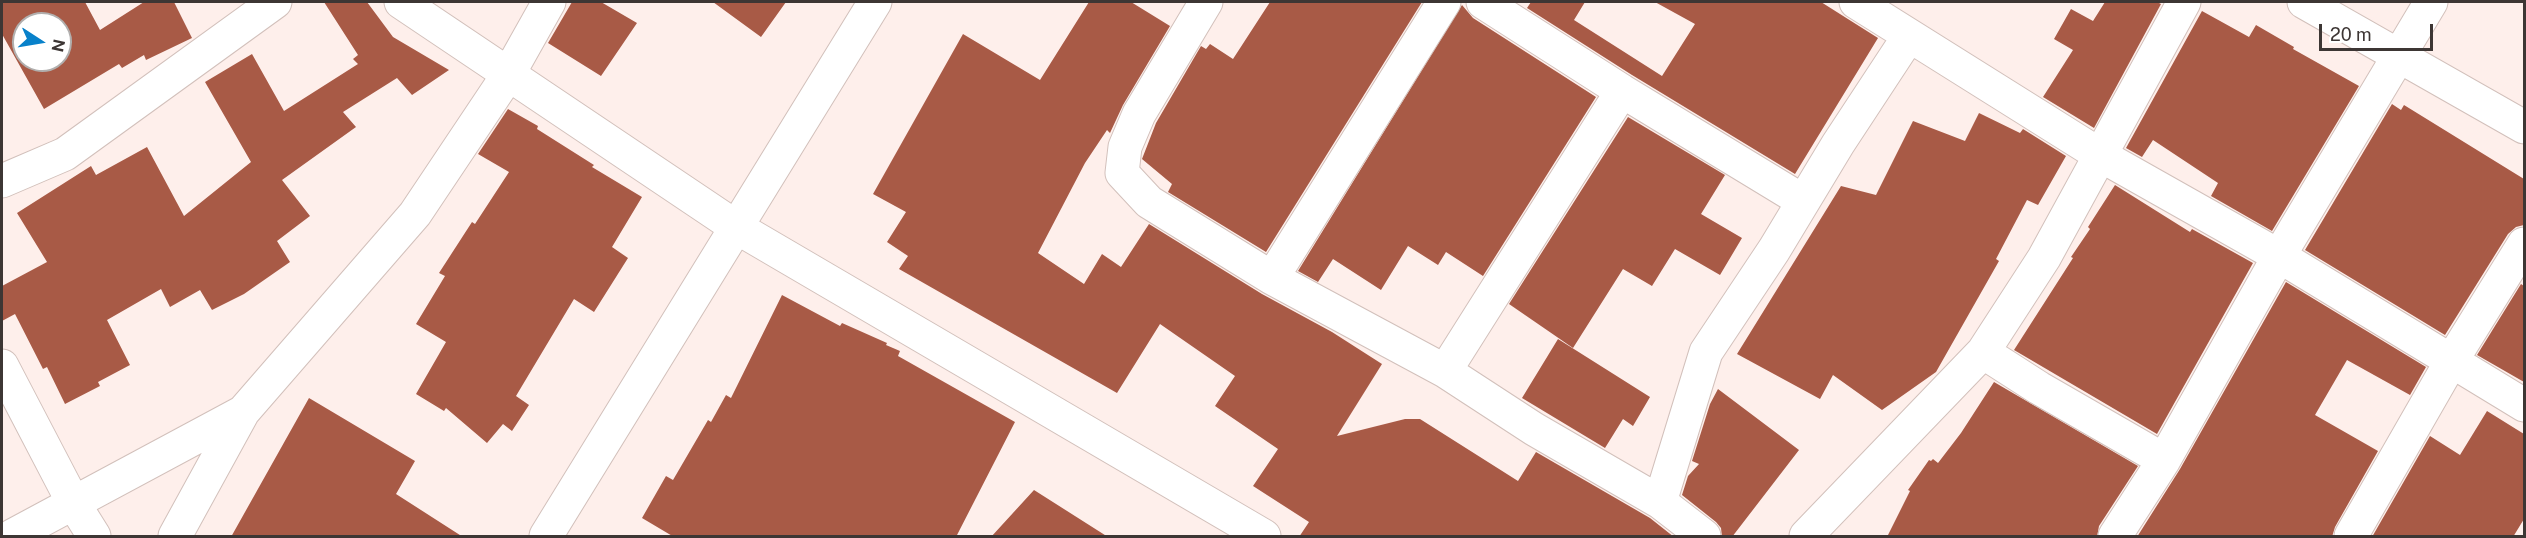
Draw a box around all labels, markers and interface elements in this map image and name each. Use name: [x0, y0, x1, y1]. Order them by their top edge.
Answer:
north arrow: [12, 12, 72, 72]
scale bar: [2322, 12, 2436, 50]
text: 20 m: [2330, 24, 2372, 45]
text: N: [48, 37, 69, 54]

